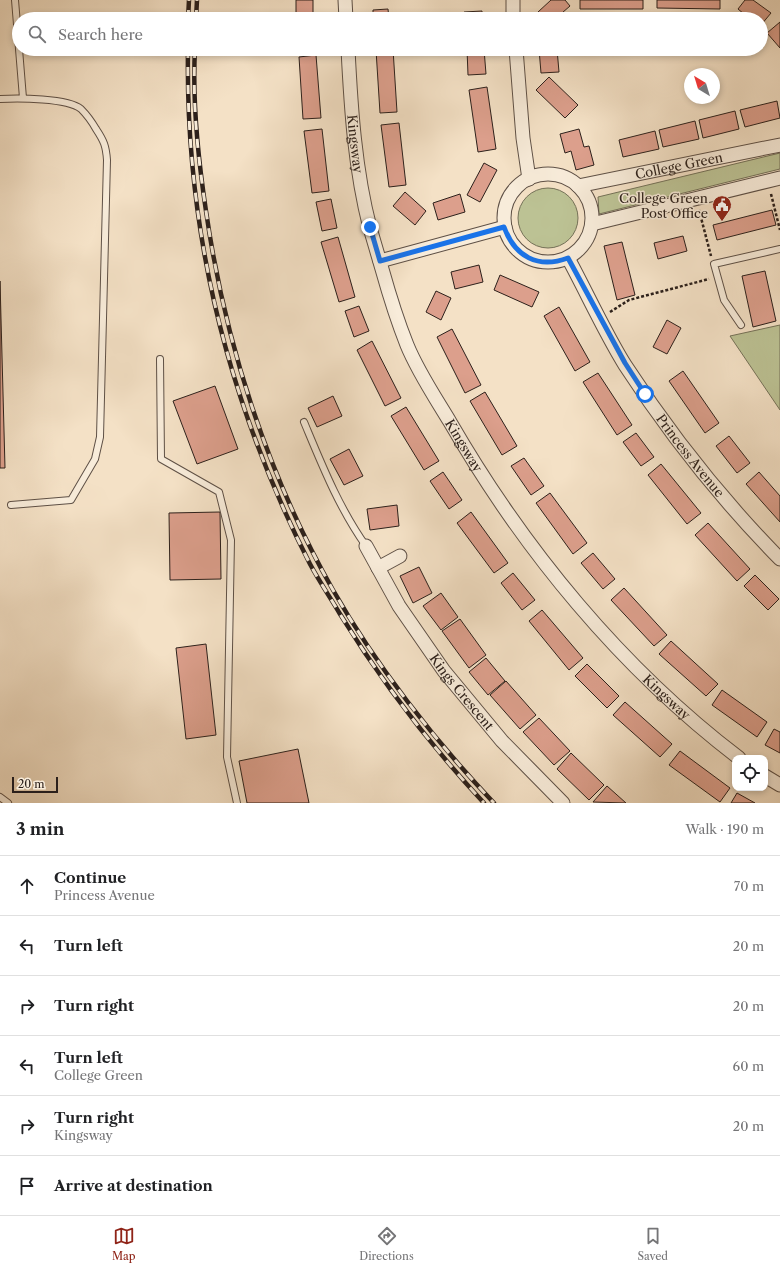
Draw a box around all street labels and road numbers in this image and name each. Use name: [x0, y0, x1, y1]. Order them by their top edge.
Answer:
street label: Kingsway: [344, 114, 367, 175]
street label: College Green: [634, 149, 724, 182]
street label: Princess Avenue: [653, 411, 728, 500]
street label: Kingsway: [442, 416, 487, 475]
street label: Kings Crescent: [426, 651, 498, 734]
street label: Kingsway: [640, 671, 694, 723]

